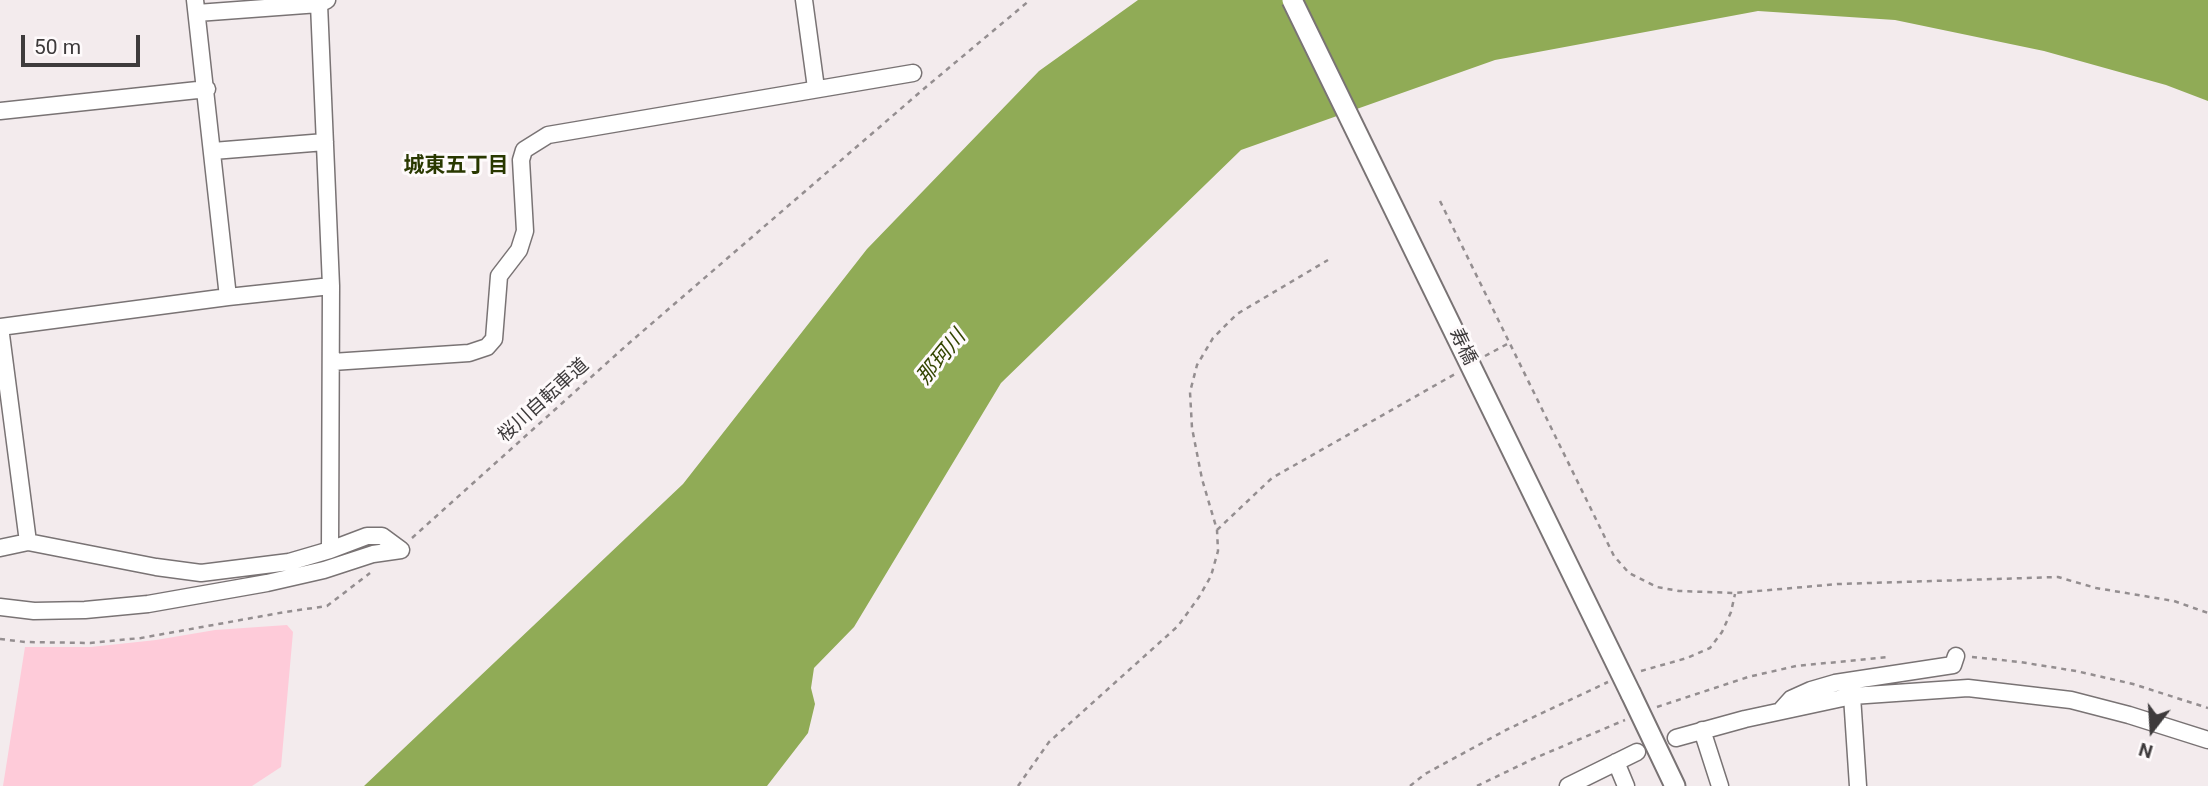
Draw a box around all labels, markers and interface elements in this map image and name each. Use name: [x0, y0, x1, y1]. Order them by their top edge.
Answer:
scale bar: [24, 21, 144, 65]
text: 50 m: [34, 35, 81, 59]
district label: 城東五丁目: [404, 154, 508, 180]
street label: 寿橋: [1443, 325, 1481, 369]
water label: 那珂川: [912, 326, 972, 390]
street label: 桜川自転車道: [494, 354, 594, 448]
north arrow: [2117, 695, 2187, 765]
text: N: [2136, 738, 2155, 764]

